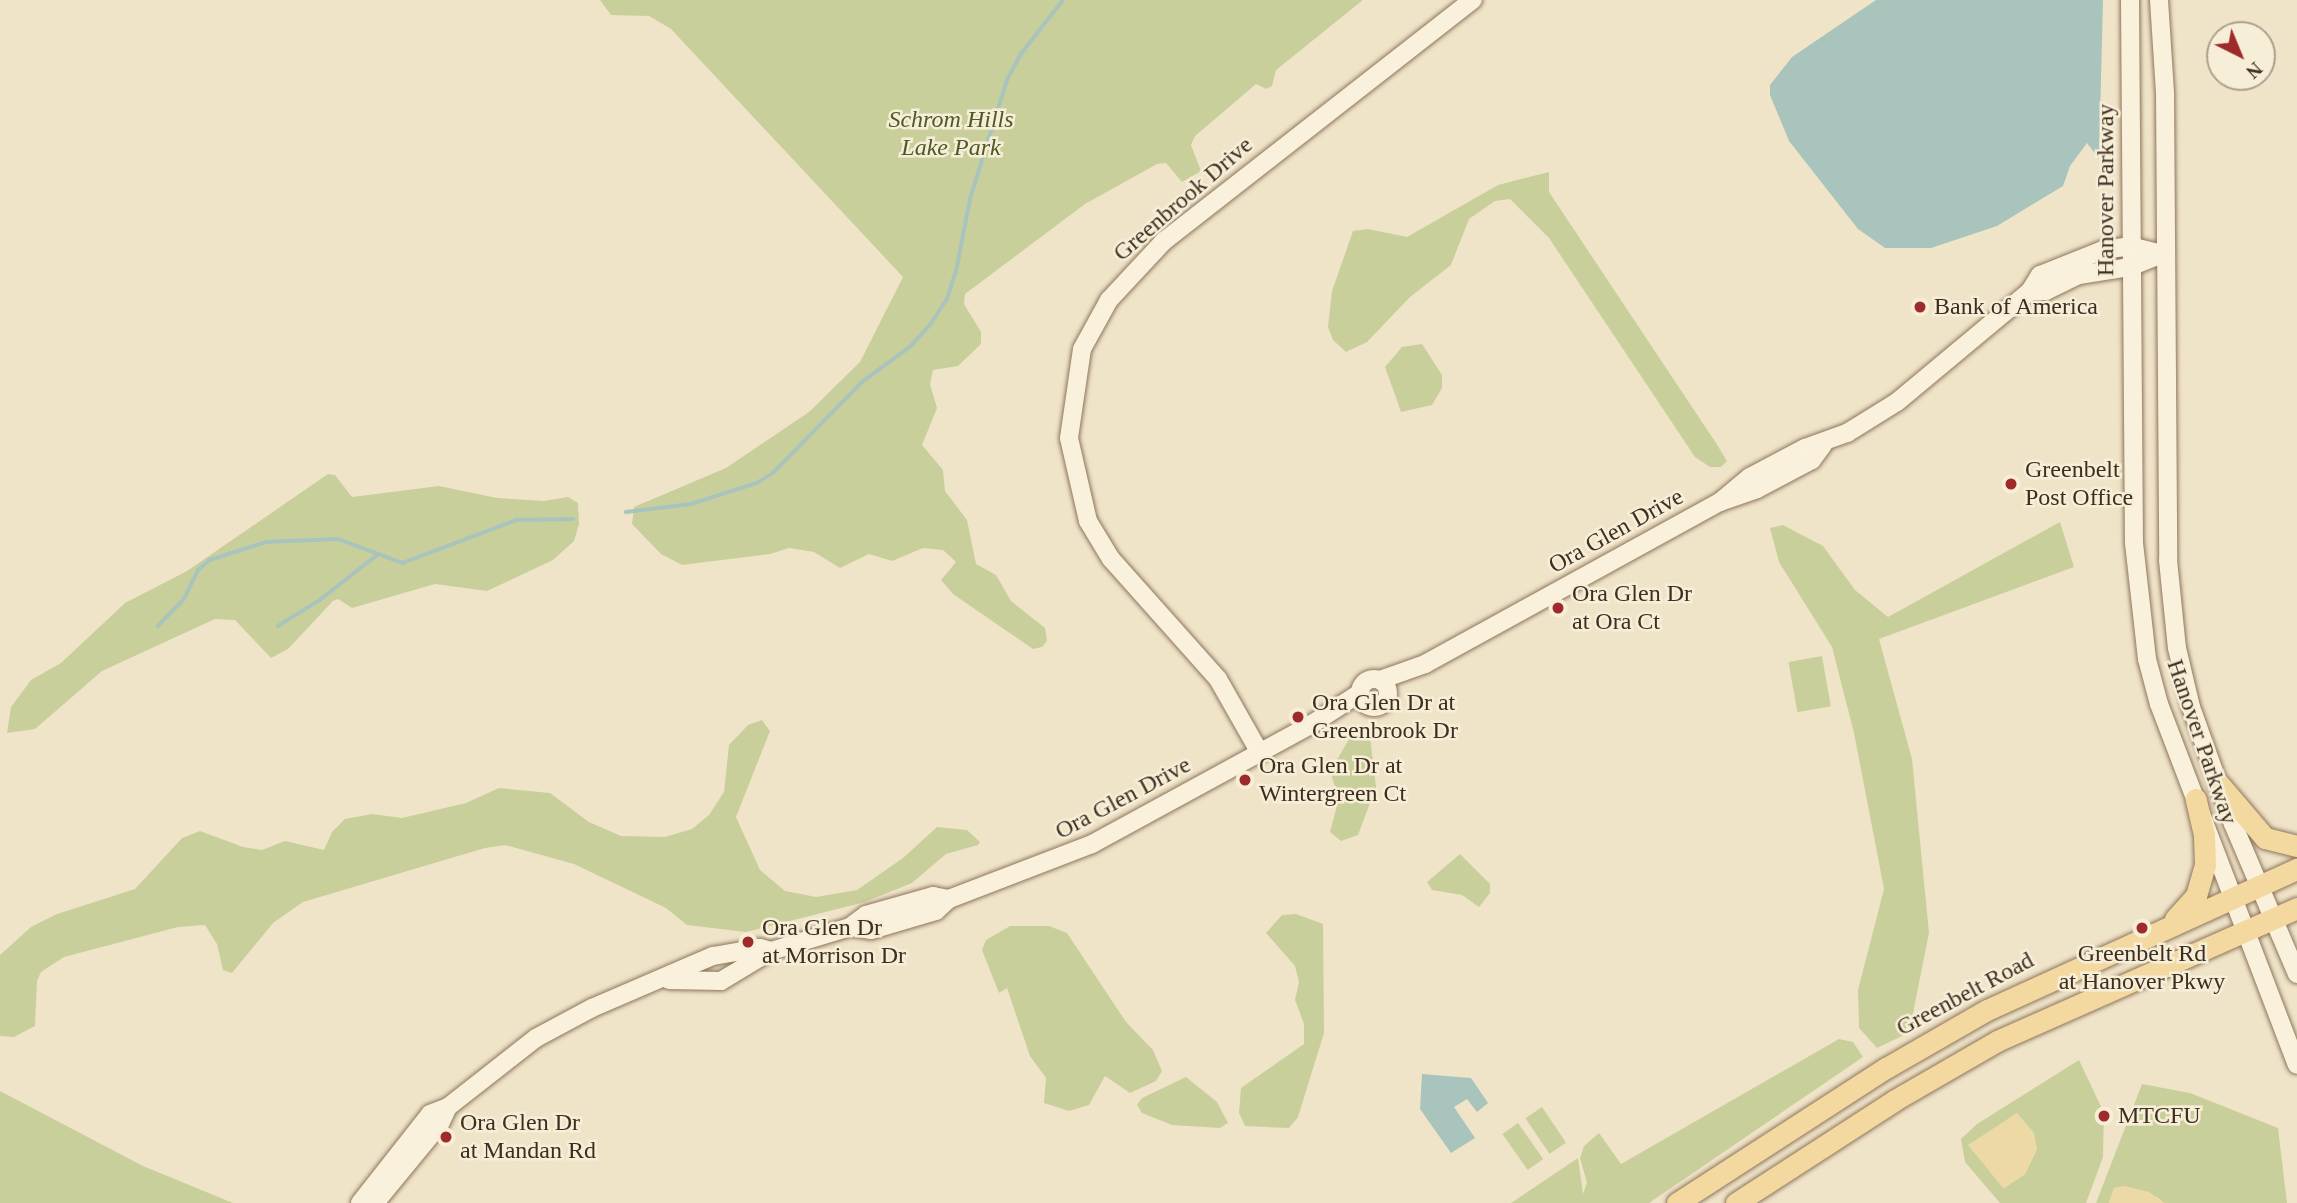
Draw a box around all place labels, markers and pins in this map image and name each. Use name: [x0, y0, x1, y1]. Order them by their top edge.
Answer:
place label: Bank of America: [1934, 293, 2099, 321]
marker: Bank of America: [1912, 299, 1928, 315]
place label: Greenbelt Post Office: [2025, 456, 2133, 512]
marker: Greenbelt Post Office: [2003, 476, 2019, 492]
place label: Ora Glen Dr at Ora Ct: [1572, 580, 1692, 636]
marker: Ora Glen Dr at Ora Ct: [1550, 600, 1566, 616]
place label: Ora Glen Dr at Greenbrook Dr: [1312, 689, 1458, 745]
marker: Ora Glen Dr at Greenbrook Dr: [1290, 709, 1306, 725]
place label: Ora Glen Dr at Wintergreen Ct: [1259, 752, 1406, 808]
marker: Ora Glen Dr at Wintergreen Ct: [1237, 772, 1253, 788]
place label: Ora Glen Dr at Morrison Dr: [762, 914, 906, 970]
marker: Greenbelt Rd at Hanover Pkwy: [2134, 920, 2150, 936]
marker: Ora Glen Dr at Morrison Dr: [740, 934, 756, 950]
place label: Greenbelt Rd at Hanover Pkwy: [2059, 940, 2225, 996]
place label: MTCFU: [2118, 1102, 2201, 1130]
marker: MTCFU: [2096, 1108, 2112, 1124]
place label: Ora Glen Dr at Mandan Rd: [460, 1109, 596, 1165]
marker: Ora Glen Dr at Mandan Rd: [438, 1129, 454, 1145]

